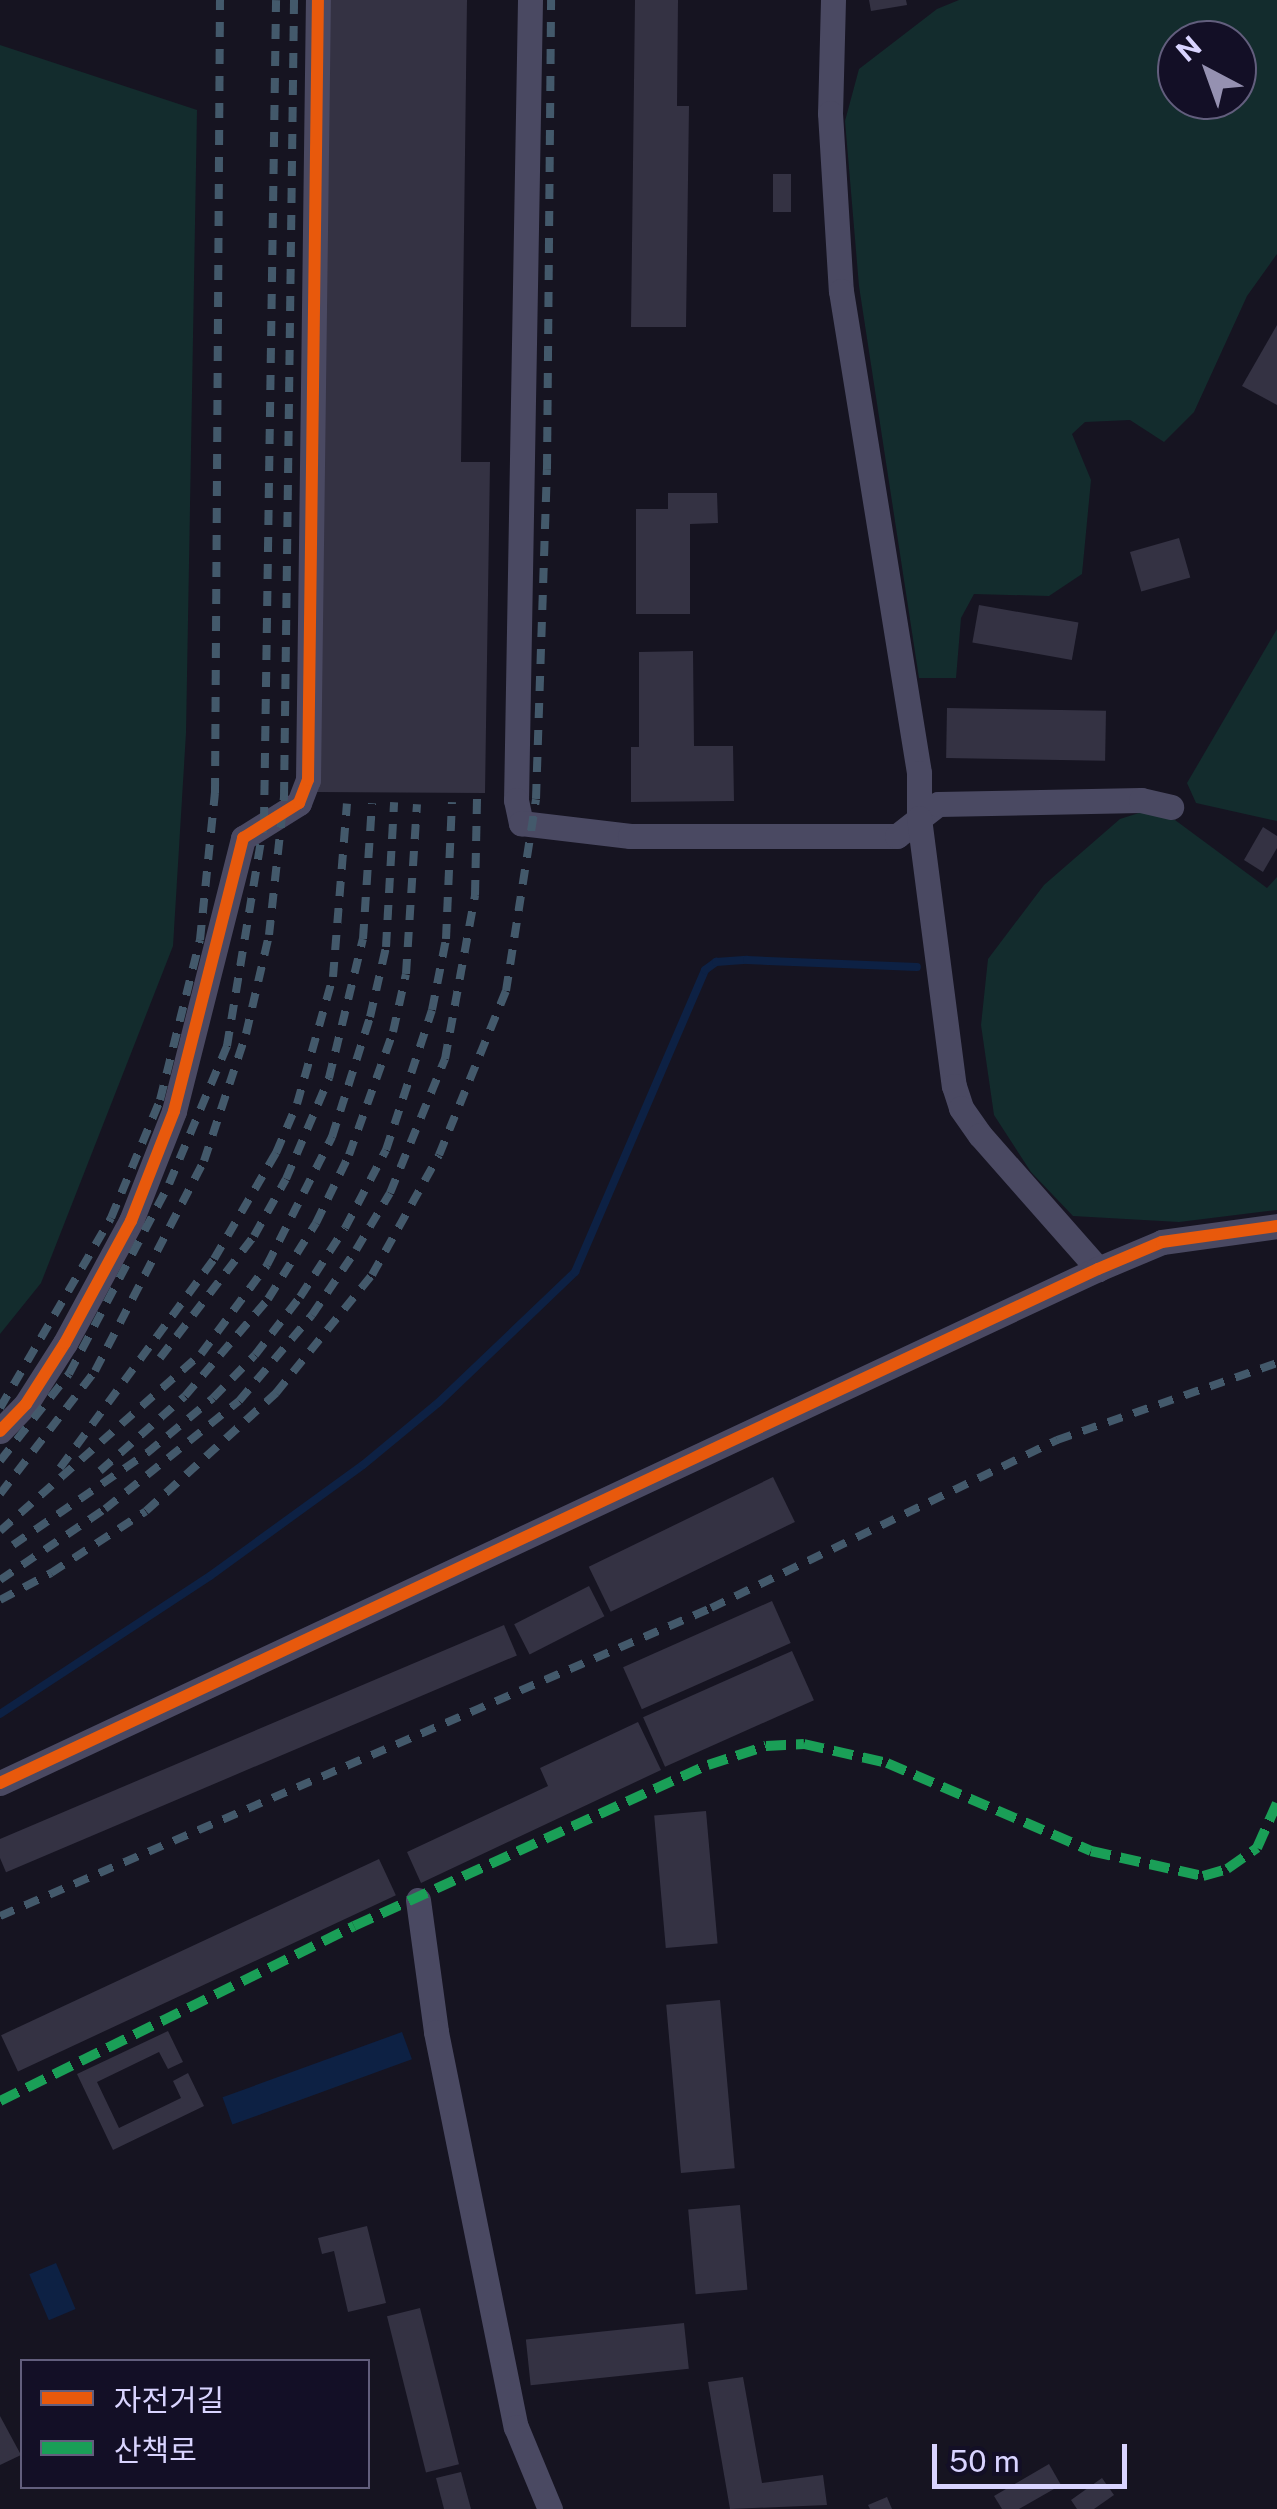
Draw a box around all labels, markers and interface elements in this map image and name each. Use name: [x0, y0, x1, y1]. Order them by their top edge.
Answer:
north arrow: [1157, 20, 1257, 120]
text: N: [1169, 29, 1207, 68]
legend: [20, 2359, 370, 2489]
text: 자전거길: [114, 2382, 224, 2418]
scale bar: [937, 2424, 1132, 2486]
text: 산책로: [114, 2432, 197, 2468]
text: 50 m: [949, 2443, 1020, 2479]

